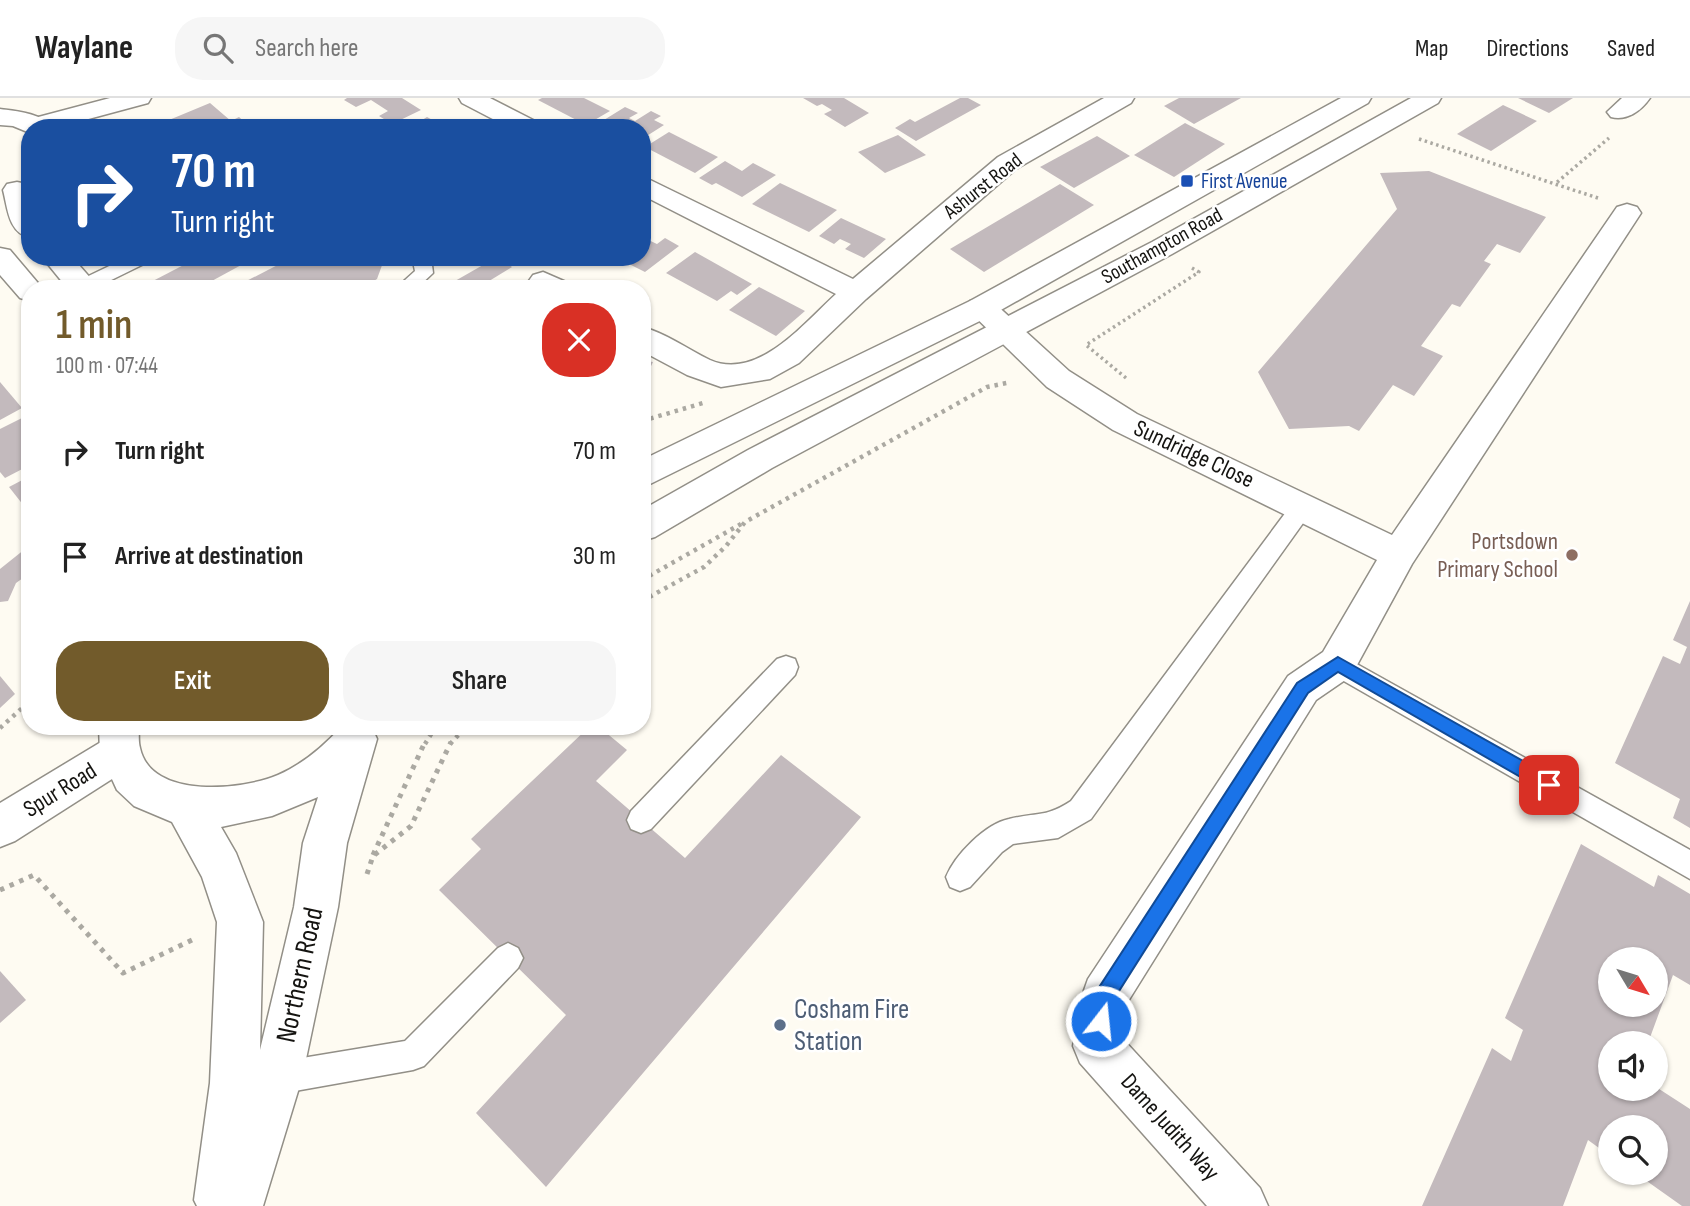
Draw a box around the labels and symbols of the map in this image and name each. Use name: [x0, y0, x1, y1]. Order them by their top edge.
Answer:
street label: Ashurst Road: [938, 148, 1027, 225]
place label: First Avenue: [1201, 169, 1288, 194]
marker: First Avenue: [1179, 173, 1195, 189]
street label: Southampton Road: [1097, 202, 1227, 290]
street label: Sundridge Close: [1129, 414, 1259, 494]
place label: Portsdown Primary School: [1437, 527, 1558, 584]
marker: Portsdown Primary School: [1564, 547, 1580, 563]
pin: [1519, 755, 1579, 815]
street label: Spur Road: [18, 756, 102, 824]
street label: Northern Road: [270, 904, 330, 1046]
north arrow: [1598, 947, 1668, 1017]
position arrow: [1064, 984, 1138, 1058]
place label: Cosham Fire Station: [794, 993, 909, 1058]
marker: Cosham Fire Station: [772, 1017, 788, 1033]
street label: Dame Judith Way: [1114, 1068, 1226, 1186]

